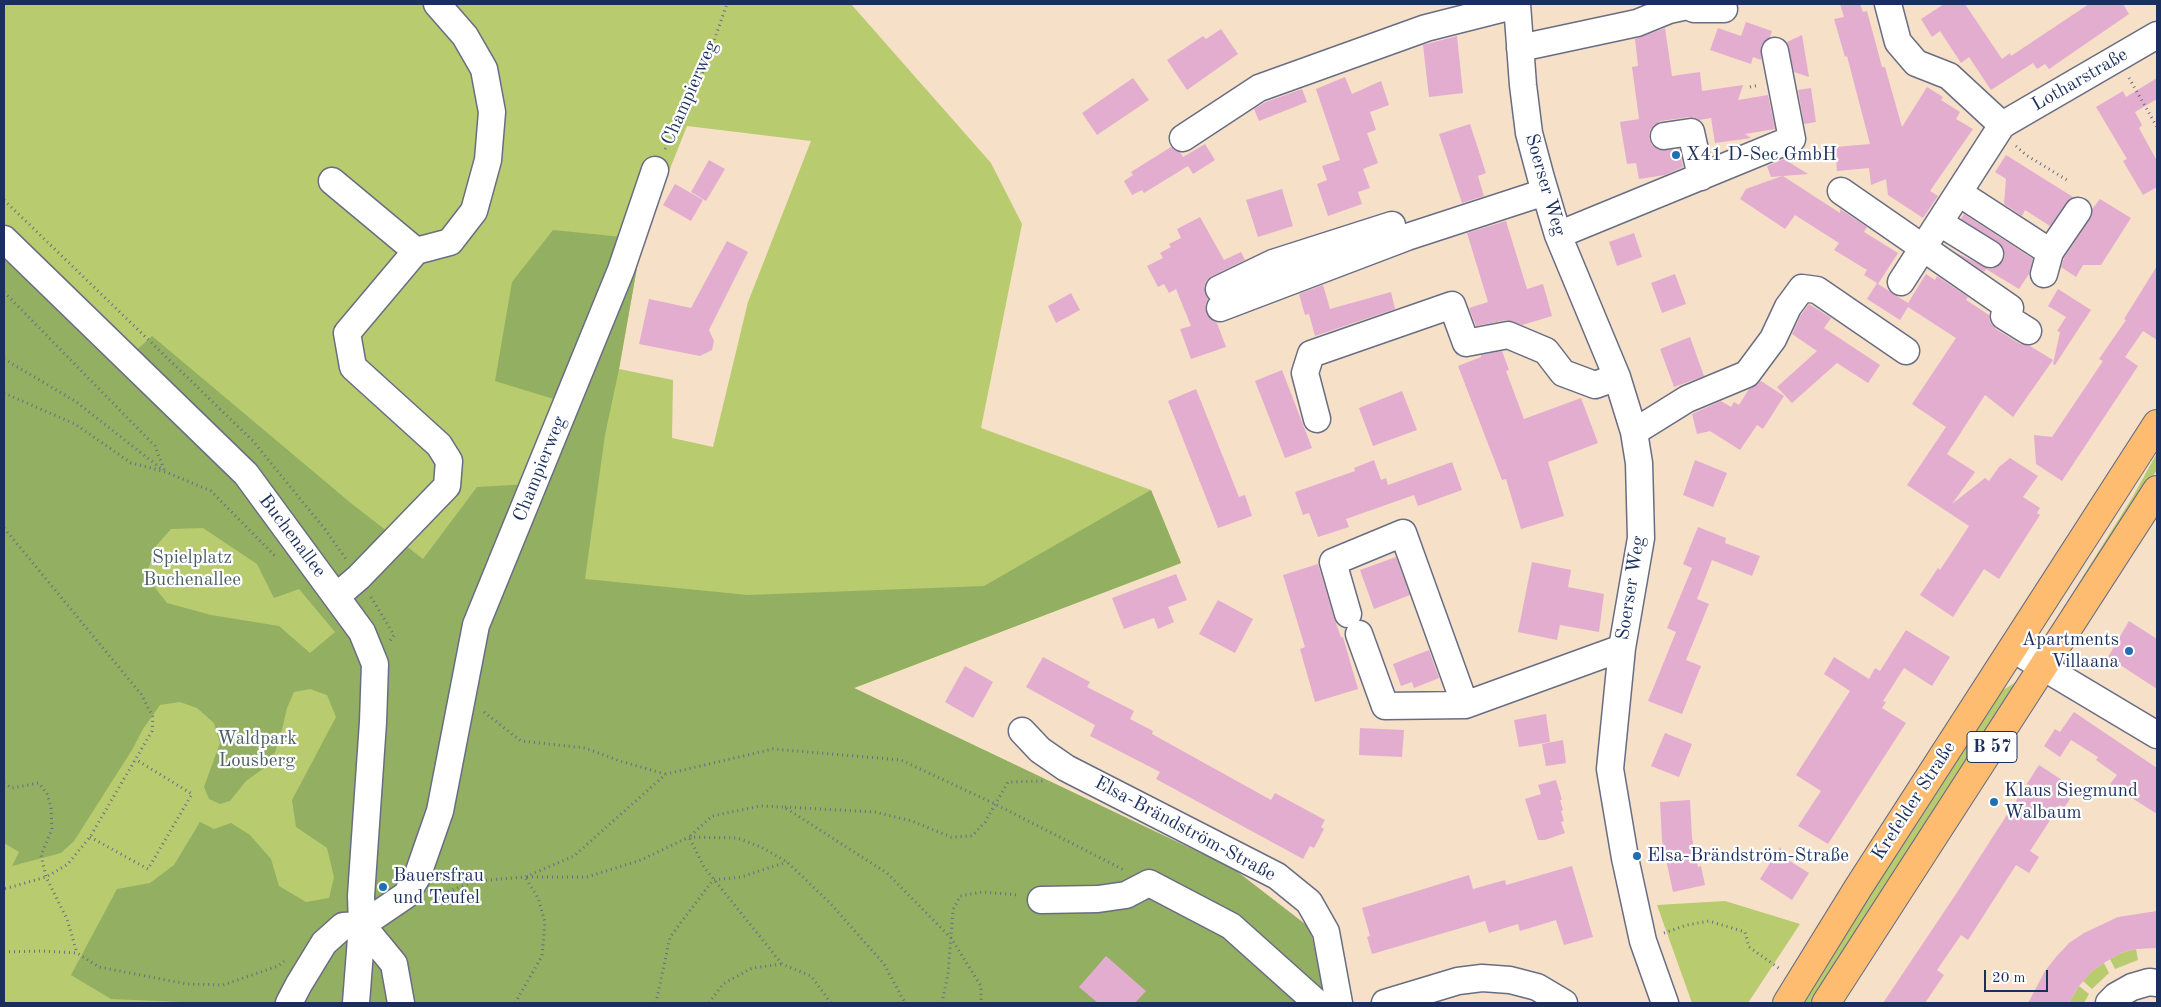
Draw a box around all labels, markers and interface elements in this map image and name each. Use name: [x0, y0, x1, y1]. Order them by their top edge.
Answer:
street label: Champierweg: [657, 37, 723, 149]
street label: Lotharstraße: [2028, 43, 2132, 117]
street label: Soerser Weg: [1520, 131, 1570, 239]
place label: X41 D-Sec GmbH: [1686, 144, 1837, 166]
marker: X41 D-Sec GmbH: [1670, 149, 1682, 161]
street label: Champierweg: [508, 413, 572, 525]
street label: Buchenallee: [253, 490, 331, 582]
street label: Soerser Weg: [1612, 534, 1650, 642]
park label: Spielplatz Buchenallee: [143, 547, 241, 591]
place label: Apartments Villaana: [2022, 629, 2119, 673]
marker: Apartments Villaana: [2123, 645, 2135, 657]
park label: Waldpark Lousberg: [217, 728, 297, 772]
road number: B 57: [1967, 732, 2017, 762]
street label: Krefelder Straße: [1867, 737, 1961, 865]
street label: Elsa-Brändström-Straße: [1091, 772, 1279, 886]
place label: Klaus Siegmund Walbaum: [2004, 780, 2138, 824]
marker: Klaus Siegmund Walbaum: [1988, 796, 2000, 808]
place label: Elsa-Brändström-Straße: [1647, 845, 1849, 867]
marker: Elsa-Brändström-Straße: [1631, 850, 1643, 862]
place label: Bauersfrau und Teufel: [393, 865, 484, 909]
marker: Bauersfrau und Teufel: [377, 881, 389, 893]
scale bar: [1986, 960, 2050, 992]
text: 20 m: [1992, 971, 2026, 986]

